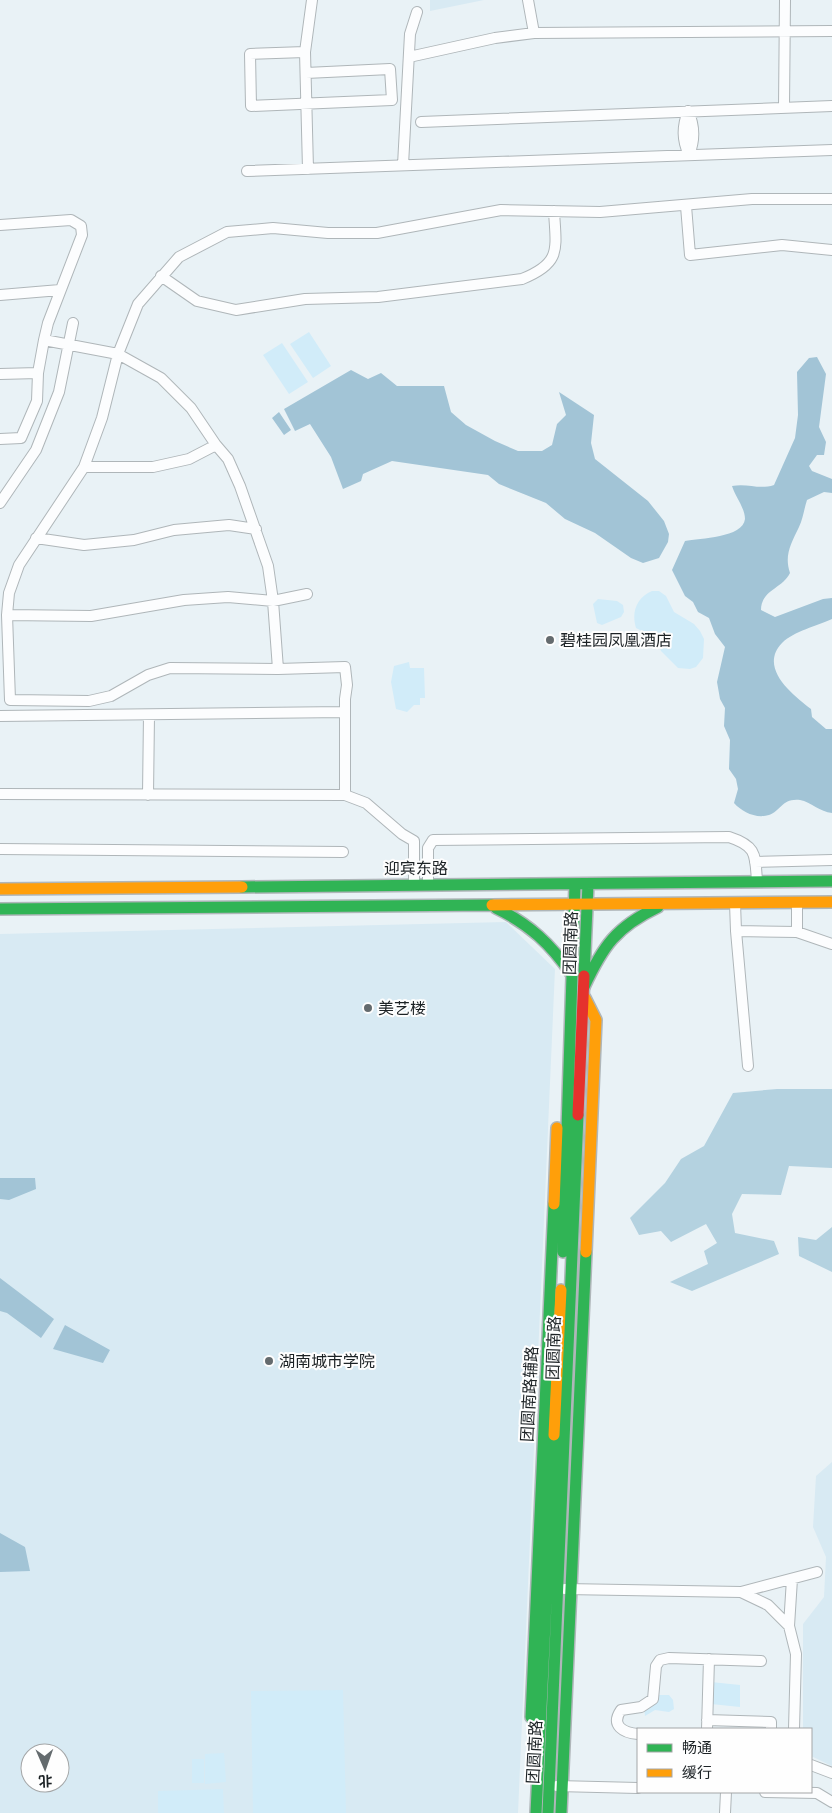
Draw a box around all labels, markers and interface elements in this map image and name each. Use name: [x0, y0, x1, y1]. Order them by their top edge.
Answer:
place label: 碧桂园凤凰酒店: [560, 631, 672, 650]
marker: 碧桂园凤凰酒店: [544, 634, 556, 646]
street label: 迎宾东路: [384, 859, 448, 878]
street label: 团圆南路: [560, 911, 581, 975]
place label: 美艺楼: [378, 999, 426, 1018]
marker: 美艺楼: [362, 1002, 374, 1014]
street label: 团圆南路: [543, 1316, 564, 1380]
street label: 团圆南路辅路: [517, 1346, 541, 1442]
place label: 湖南城市学院: [279, 1352, 375, 1371]
marker: 湖南城市学院: [263, 1355, 275, 1367]
street label: 团圆南路: [523, 1720, 546, 1784]
legend: [637, 1728, 812, 1793]
text: 畅通: [682, 1739, 712, 1757]
north arrow: [20, 1743, 70, 1793]
text: 缓行: [682, 1764, 712, 1782]
text: 北: [38, 1773, 53, 1789]

